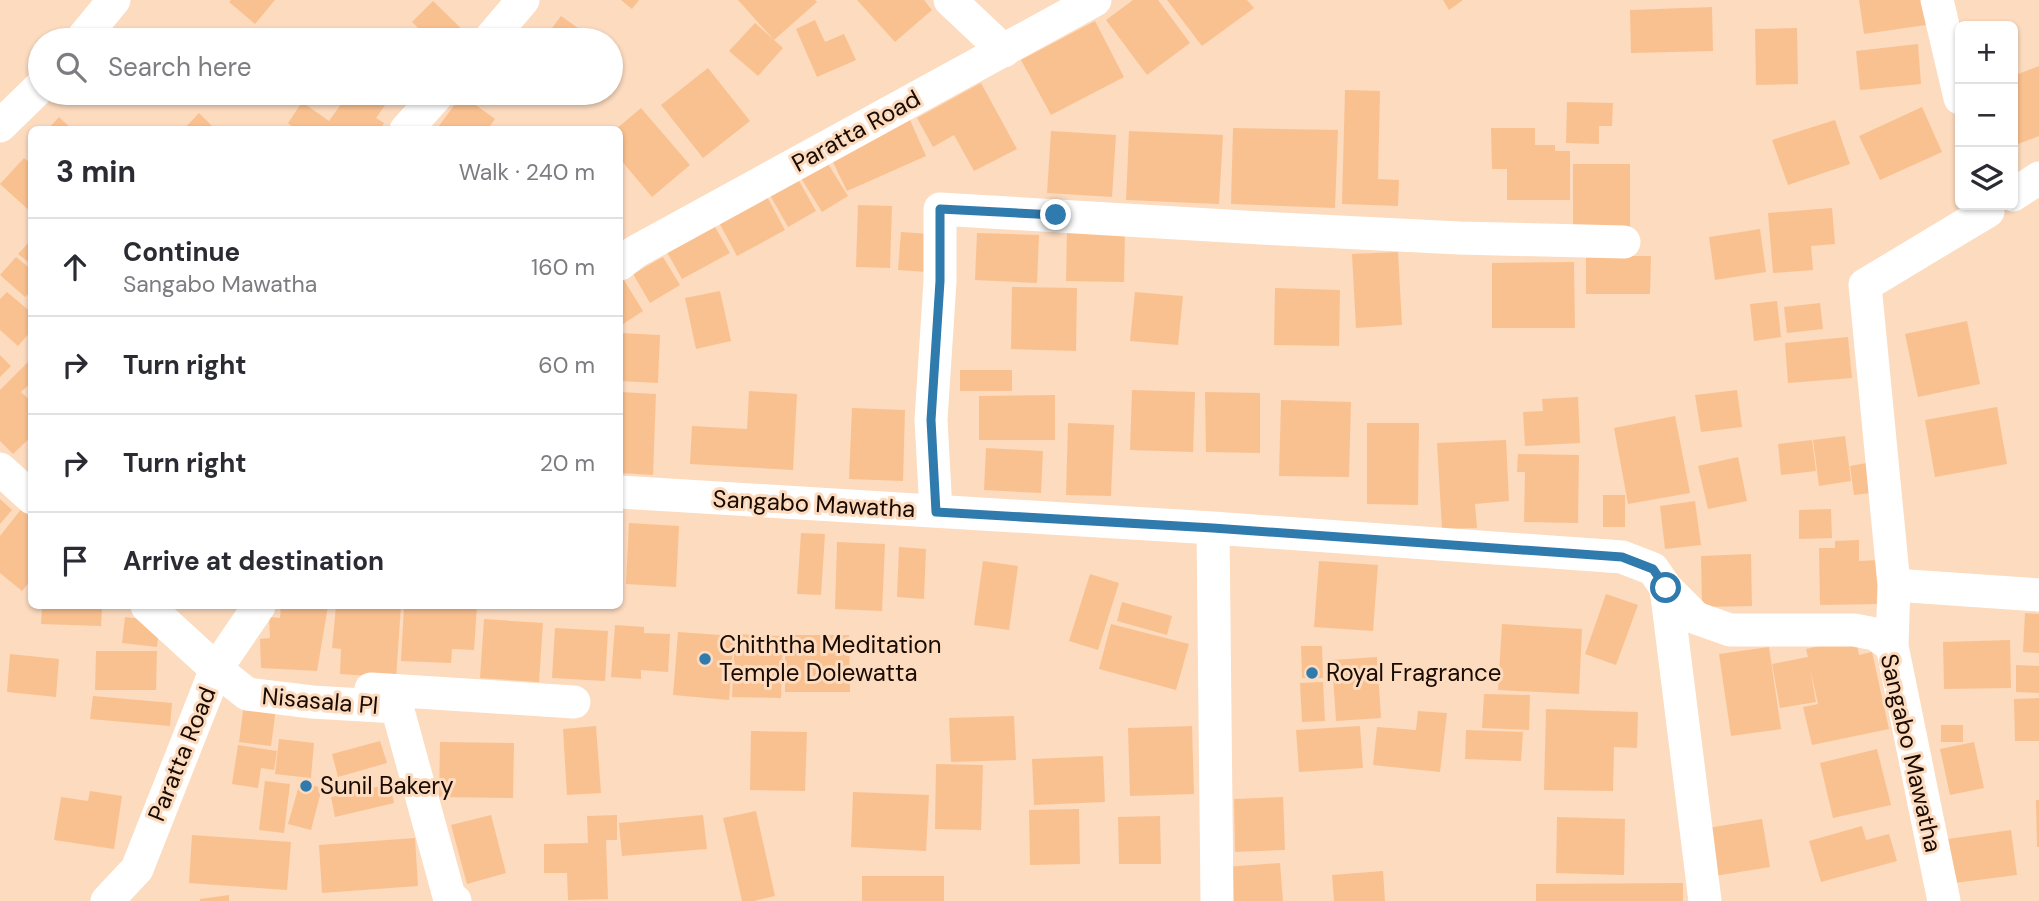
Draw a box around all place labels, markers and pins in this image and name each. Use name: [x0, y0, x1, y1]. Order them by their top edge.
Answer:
place label: Chiththa Meditation Temple Dolewatta: [719, 629, 942, 688]
marker: Chiththa Meditation Temple Dolewatta: [697, 651, 713, 667]
place label: Royal Fragrance: [1326, 657, 1501, 688]
marker: Royal Fragrance: [1304, 665, 1320, 681]
place label: Sunil Bakery: [320, 770, 454, 801]
marker: Sunil Bakery: [298, 778, 314, 794]

